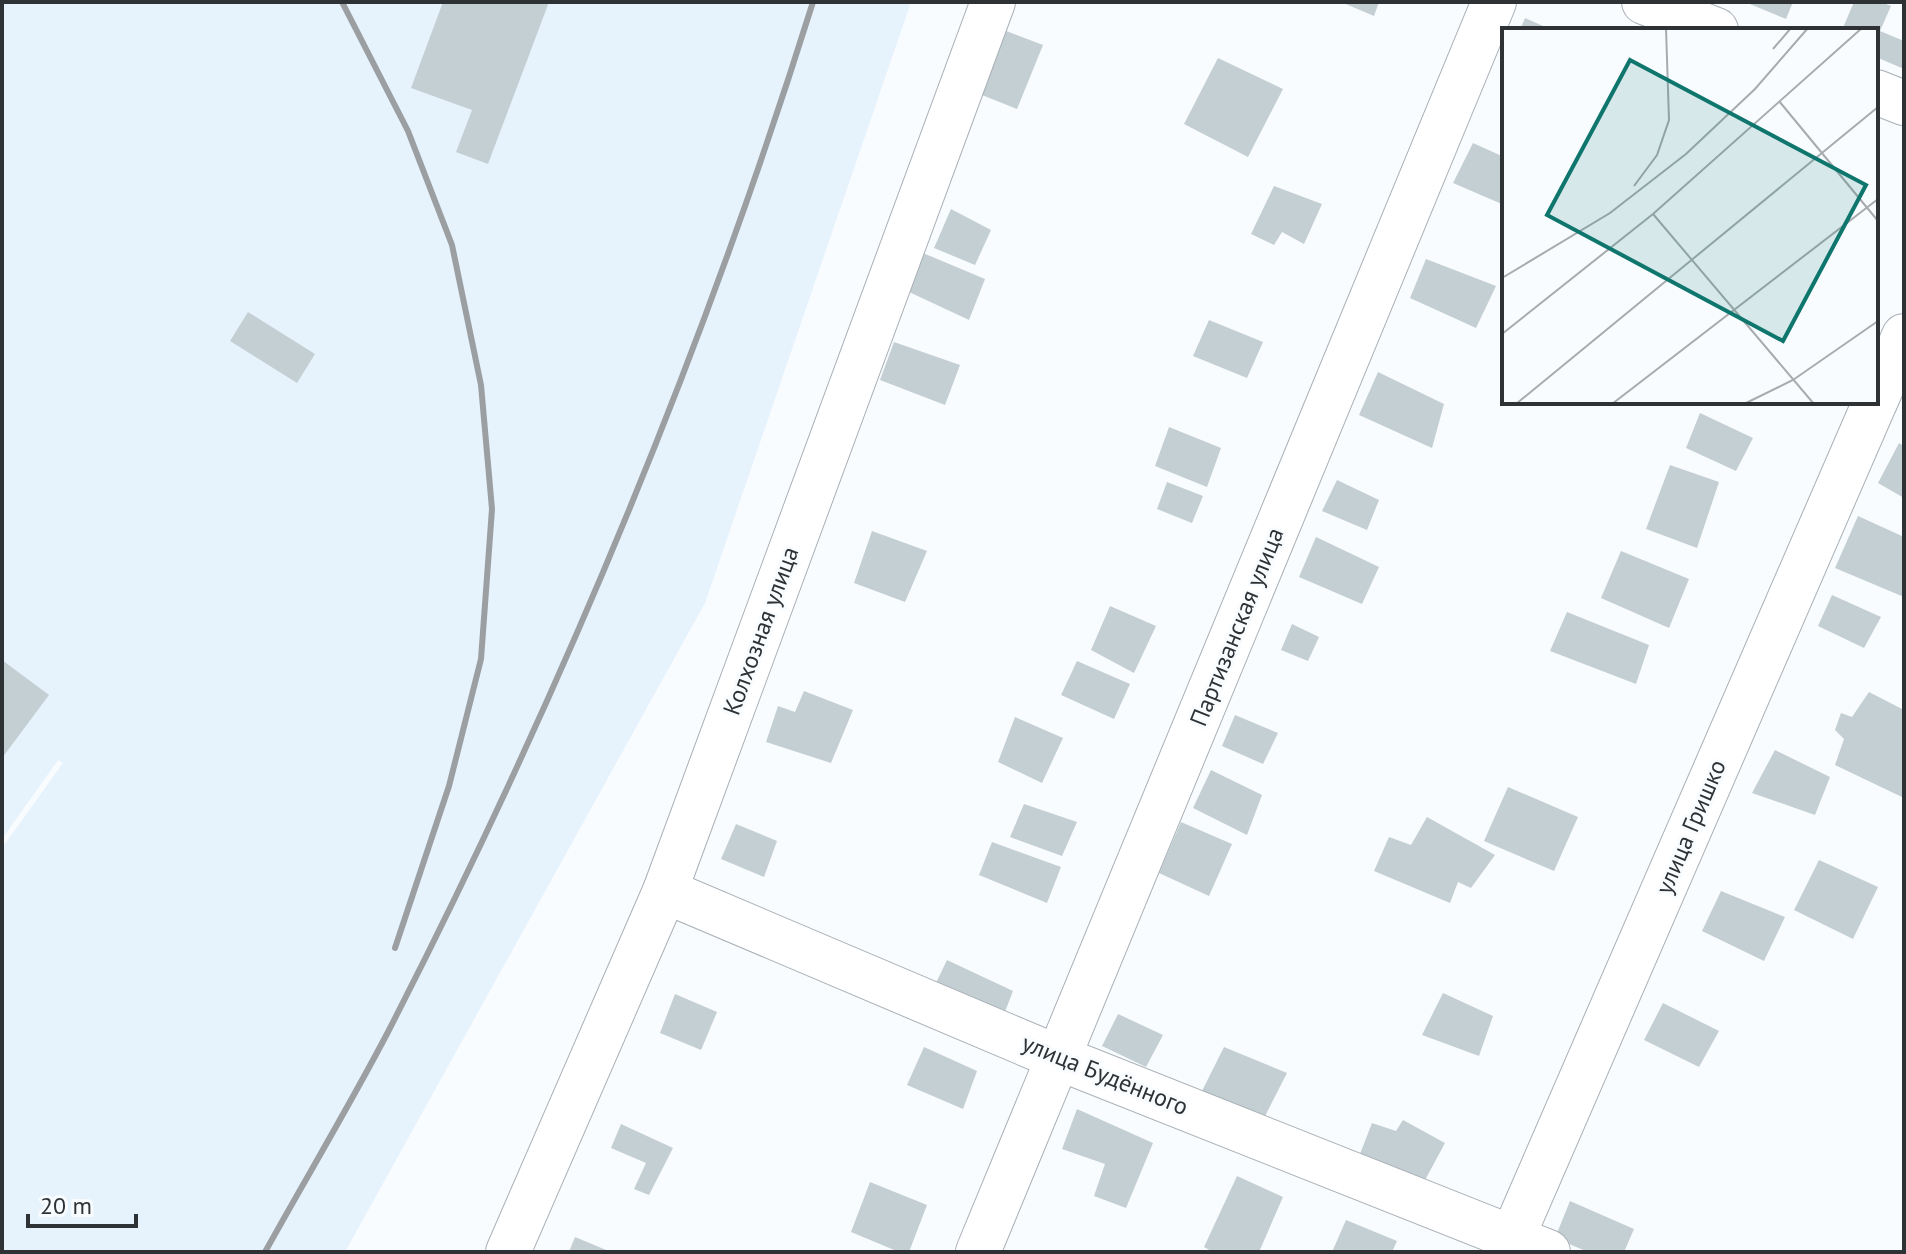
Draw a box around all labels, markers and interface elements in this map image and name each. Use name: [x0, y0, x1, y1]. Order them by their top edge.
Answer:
inset map: [1502, 28, 1878, 404]
street label: Партизанская улица: [1183, 523, 1291, 731]
street label: Колхозная улица: [716, 542, 805, 719]
street label: улица Гришко: [1648, 755, 1733, 899]
street label: улица Будённого: [1017, 1027, 1193, 1122]
scale bar: [28, 1178, 136, 1228]
text: 20 m: [40, 1190, 92, 1221]

